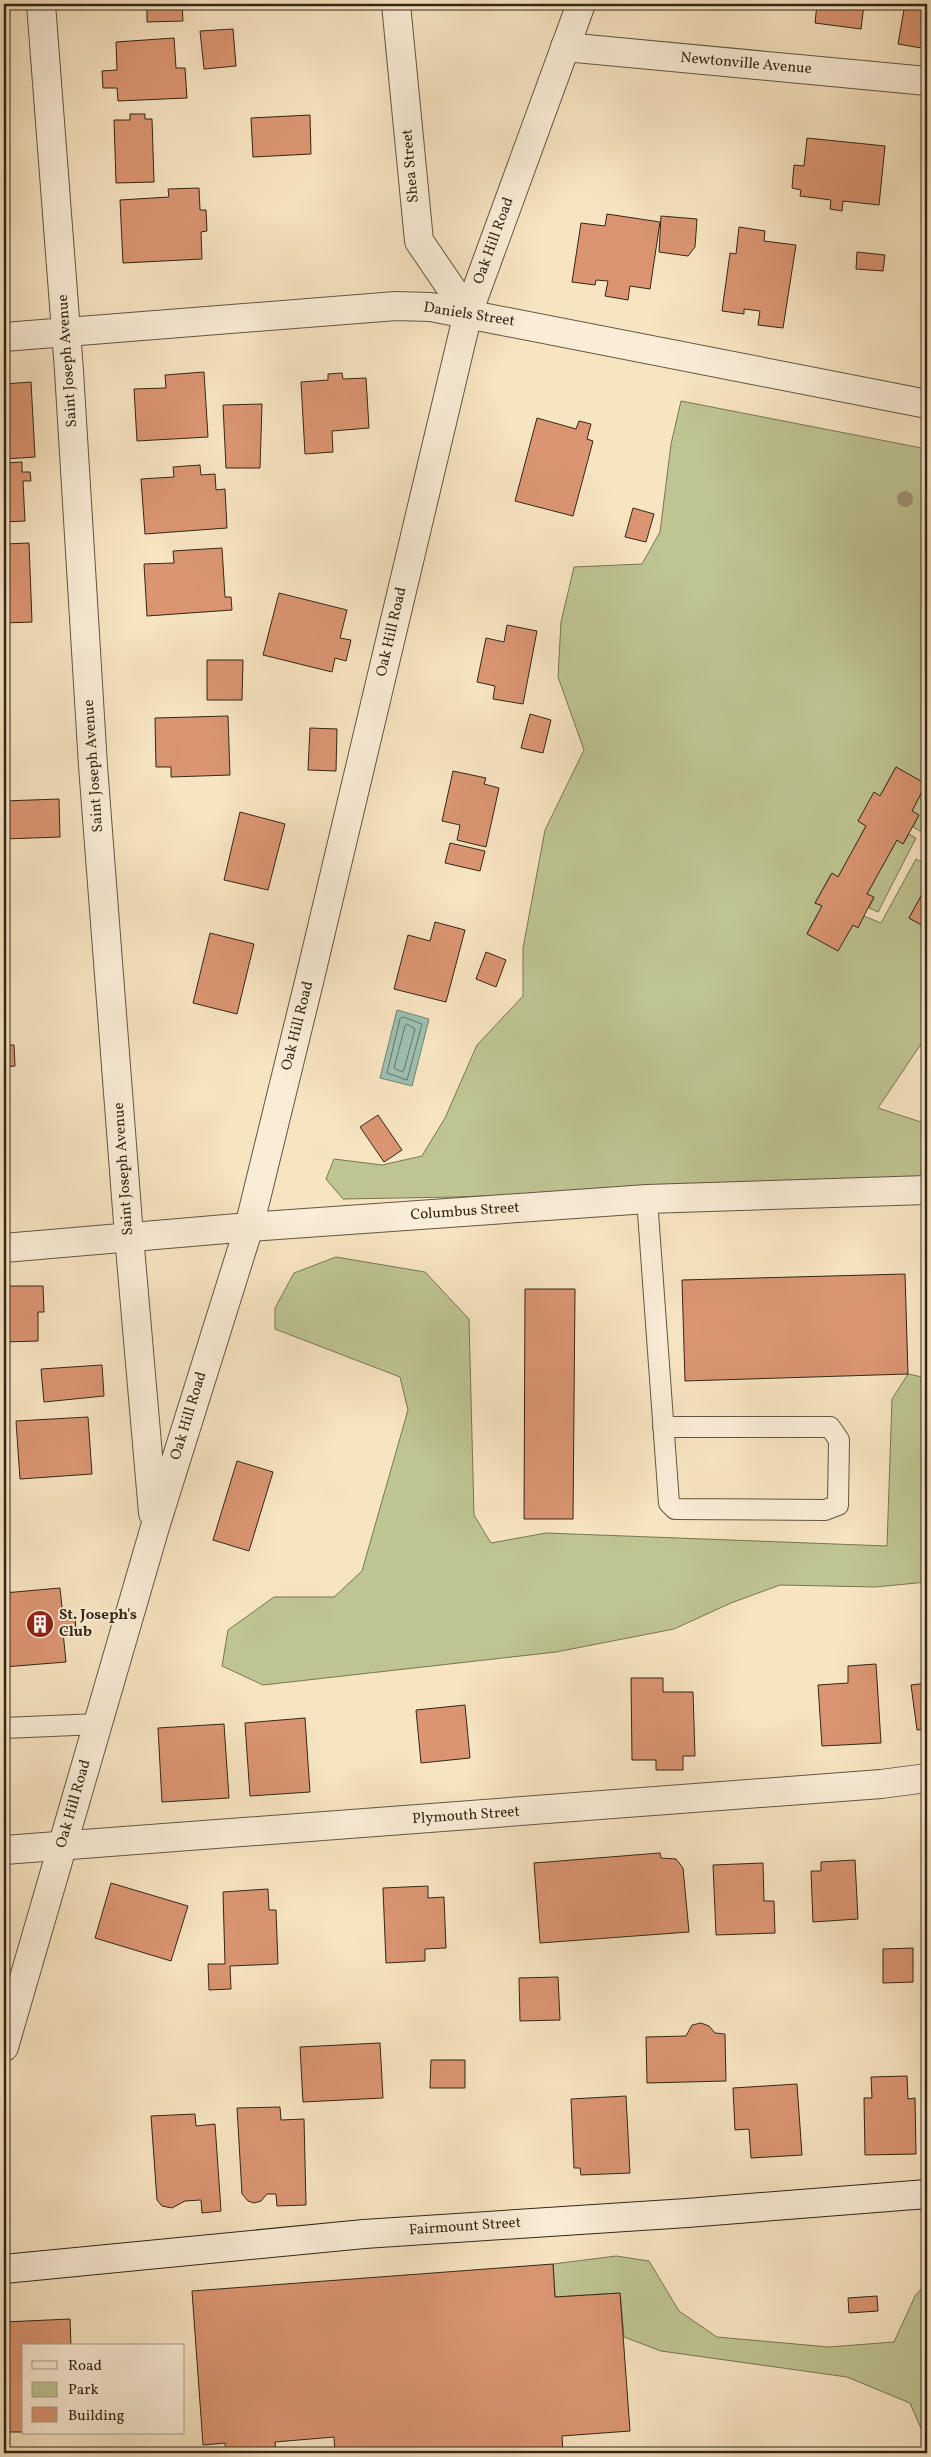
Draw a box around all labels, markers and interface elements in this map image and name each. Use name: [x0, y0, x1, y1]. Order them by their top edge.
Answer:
street label: Newtonville Avenue: [679, 48, 813, 80]
street label: Shea Street: [397, 128, 425, 204]
street label: Oak Hill Road: [469, 195, 519, 287]
street label: Saint Joseph Avenue: [53, 294, 83, 428]
street label: Daniels Street: [422, 297, 516, 333]
street label: Oak Hill Road: [372, 585, 412, 679]
street label: Saint Joseph Avenue: [79, 699, 109, 833]
street label: Oak Hill Road: [277, 979, 319, 1073]
street label: Saint Joseph Avenue: [109, 1102, 139, 1236]
street label: Columbus Street: [410, 1198, 520, 1226]
street label: Oak Hill Road: [166, 1369, 212, 1463]
place label: St. Joseph's Club: [59, 1605, 137, 1643]
building icon: St. Joseph's Club: [25, 1609, 55, 1639]
street label: Oak Hill Road: [51, 1757, 97, 1851]
street label: Plymouth Street: [412, 1802, 520, 1830]
street label: Fairmount Street: [408, 2213, 522, 2241]
legend: [22, 2344, 185, 2434]
text: Road: [68, 2356, 102, 2377]
text: Park: [68, 2380, 99, 2401]
text: Building: [68, 2406, 125, 2427]

